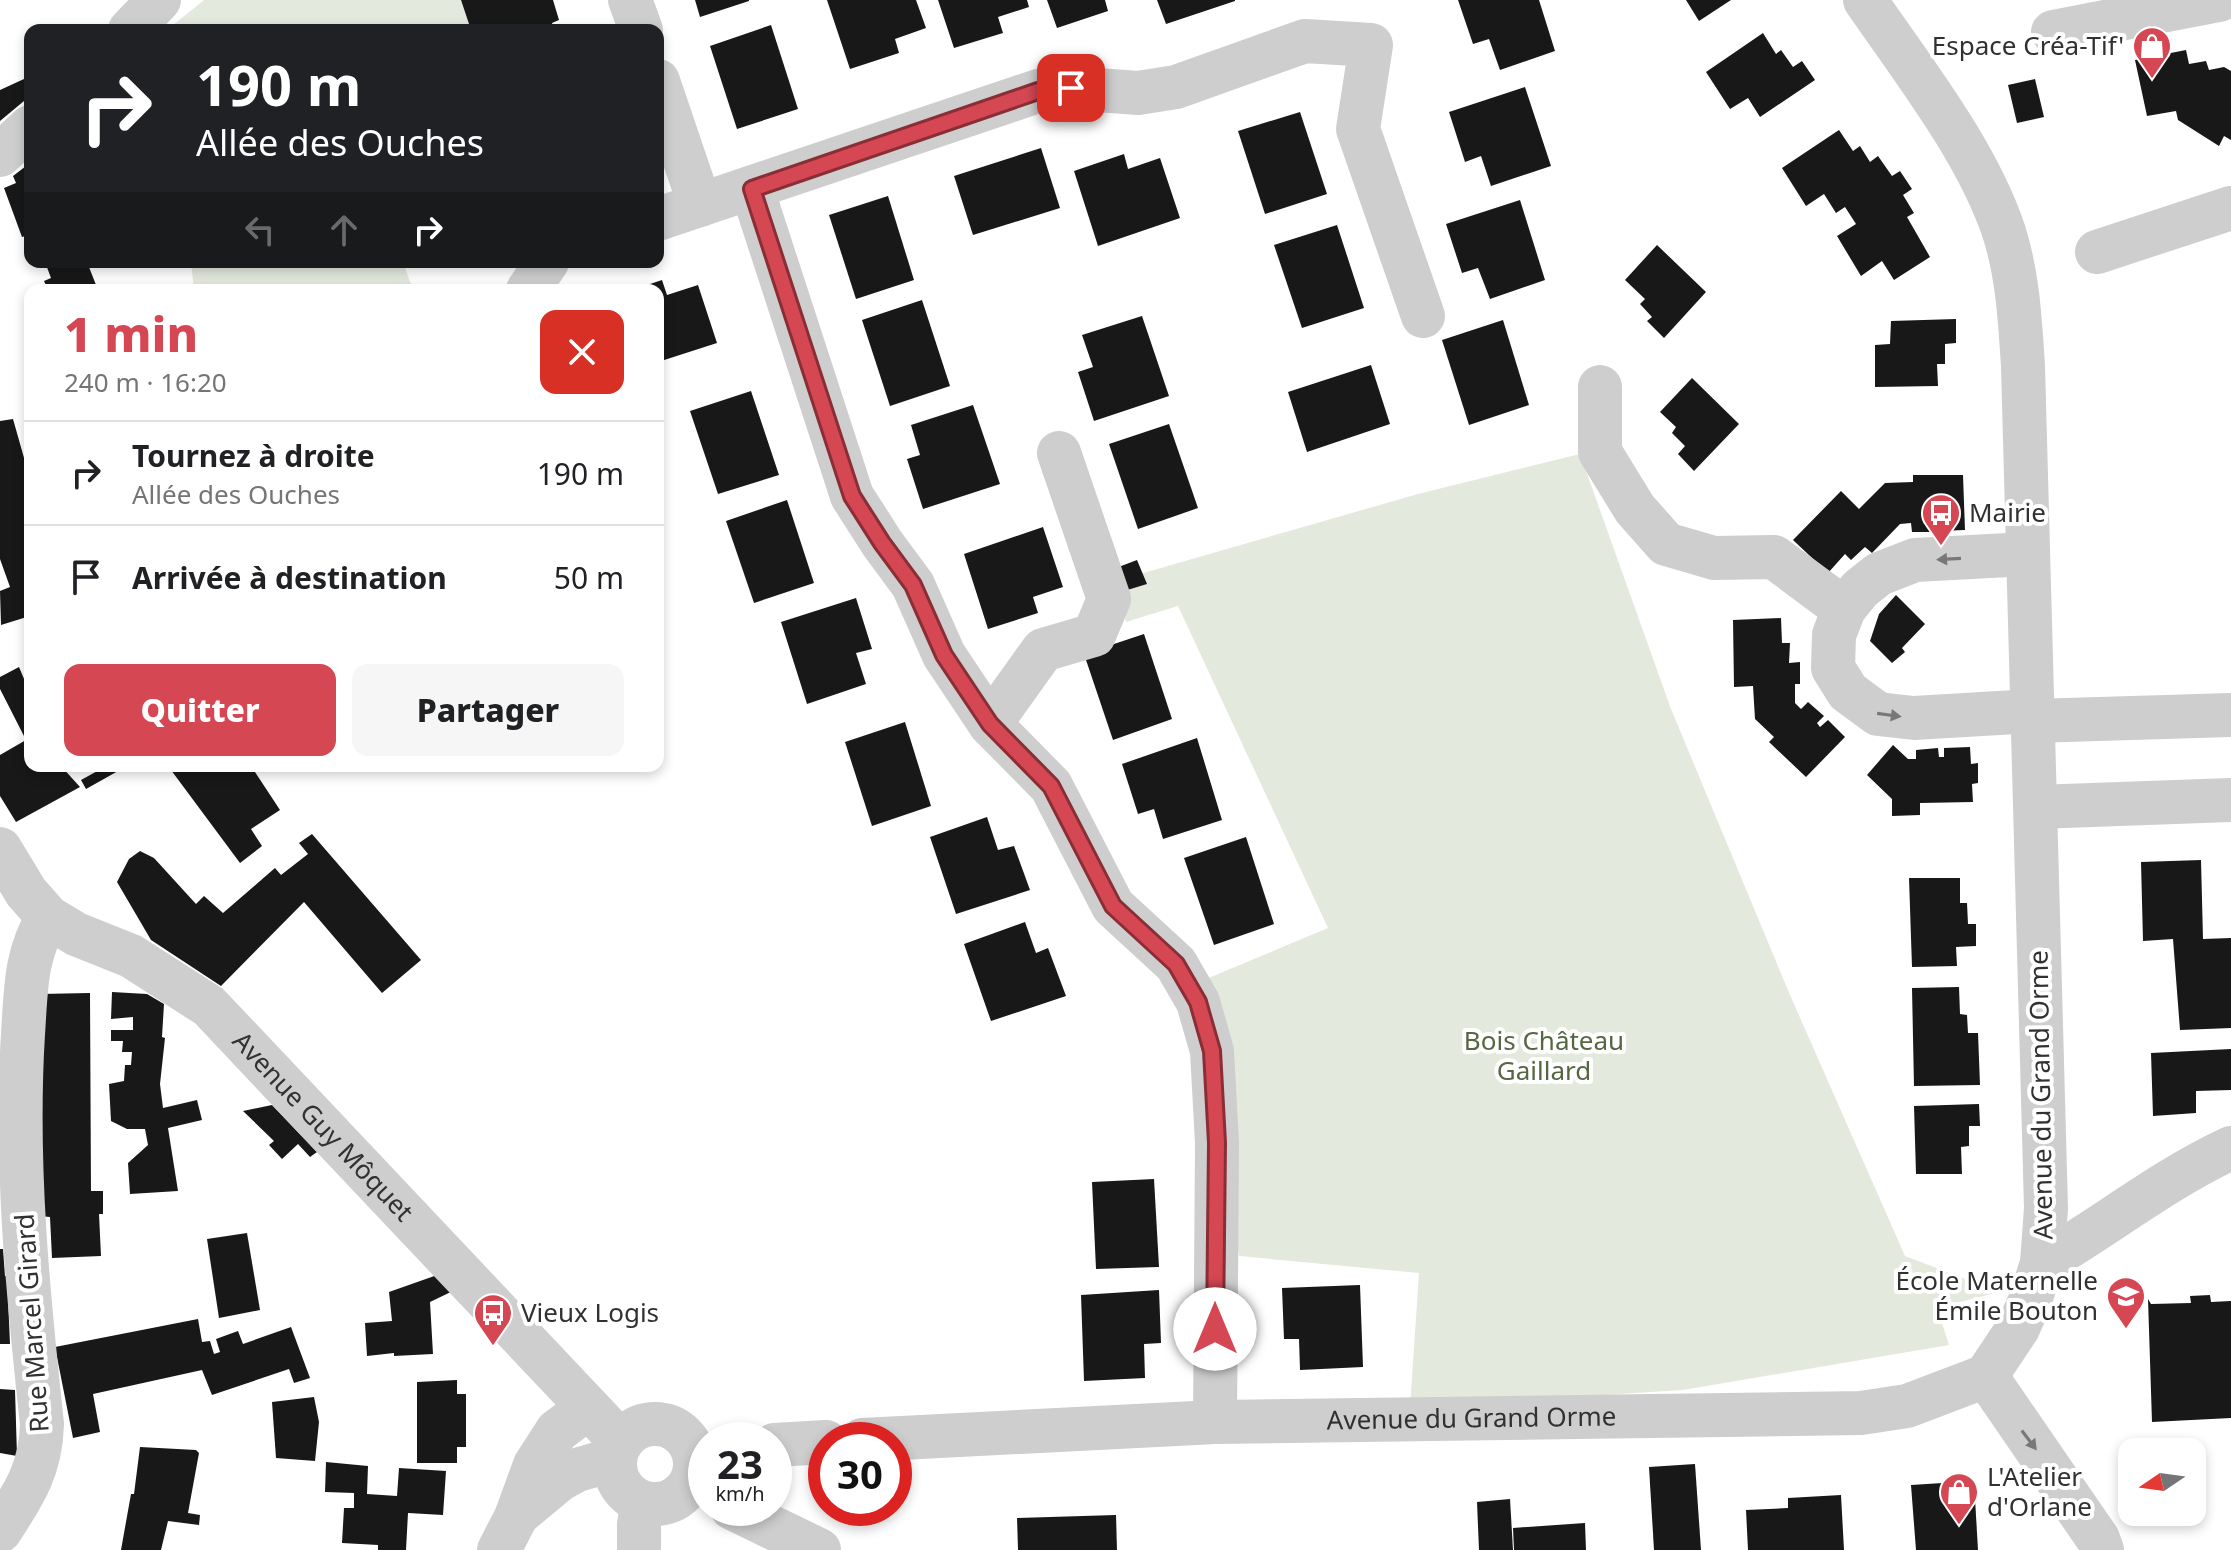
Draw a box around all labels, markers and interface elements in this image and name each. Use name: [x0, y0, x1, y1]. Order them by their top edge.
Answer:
shop icon: Espace Créa-Tif': [2131, 25, 2173, 80]
place label: Espace Créa-Tif': [1932, 27, 2124, 63]
text: 190 m: [196, 46, 361, 122]
pin: [1037, 54, 1105, 122]
icon: right: [64, 56, 168, 160]
icon: arrive: [1049, 66, 1093, 110]
text: Allée des Ouches: [196, 118, 484, 167]
icon: left: [238, 208, 282, 252]
icon: ahead: [322, 208, 366, 252]
icon: right: [406, 208, 450, 252]
text: 1 min: [64, 301, 198, 366]
button: close: [540, 310, 624, 394]
text: 240 m · 16:20: [64, 364, 227, 400]
text: Tournez à droite: [132, 435, 375, 476]
icon: right: [64, 451, 108, 495]
text: 190 m: [537, 453, 624, 494]
text: Allée des Ouches: [132, 476, 340, 512]
bus stop icon: Mairie: [1920, 492, 1962, 547]
place label: Mairie: [1969, 494, 2046, 530]
one-way arrow: [1936, 552, 1961, 565]
icon: arrive: [64, 555, 108, 599]
text: Arrivée à destination: [132, 557, 447, 598]
text: 50 m: [554, 557, 624, 598]
button: Quitter: [64, 664, 336, 756]
button: Partager: [352, 664, 624, 756]
one-way arrow: [1877, 709, 1902, 722]
street label: Avenue du Grand Orme: [2019, 950, 2061, 1240]
park label: Bois Château Gaillard: [1464, 1022, 1624, 1088]
street label: Avenue Guy Môquet: [225, 1023, 422, 1229]
street label: Rue Marcel Girard: [5, 1212, 57, 1434]
place label: École Maternelle Émile Bouton: [1895, 1262, 2098, 1328]
school or university icon: École Maternelle Émile Bouton: [2105, 1275, 2147, 1330]
position arrow: [1173, 1287, 1257, 1371]
bus stop icon: Vieux Logis: [472, 1292, 514, 1347]
place label: Vieux Logis: [521, 1294, 659, 1330]
street label: Avenue du Grand Orme: [1326, 1397, 1617, 1437]
speed limit sign: 30: [808, 1422, 912, 1526]
one-way arrow: [2021, 1430, 2037, 1451]
text: 23: [717, 1436, 763, 1491]
north arrow: [2118, 1438, 2206, 1526]
map controls: [2118, 1438, 2206, 1526]
place label: L'Atelier d'Orlane: [1987, 1458, 2092, 1524]
shop icon: L'Atelier d'Orlane: [1938, 1471, 1980, 1526]
text: km/h: [715, 1480, 765, 1507]

